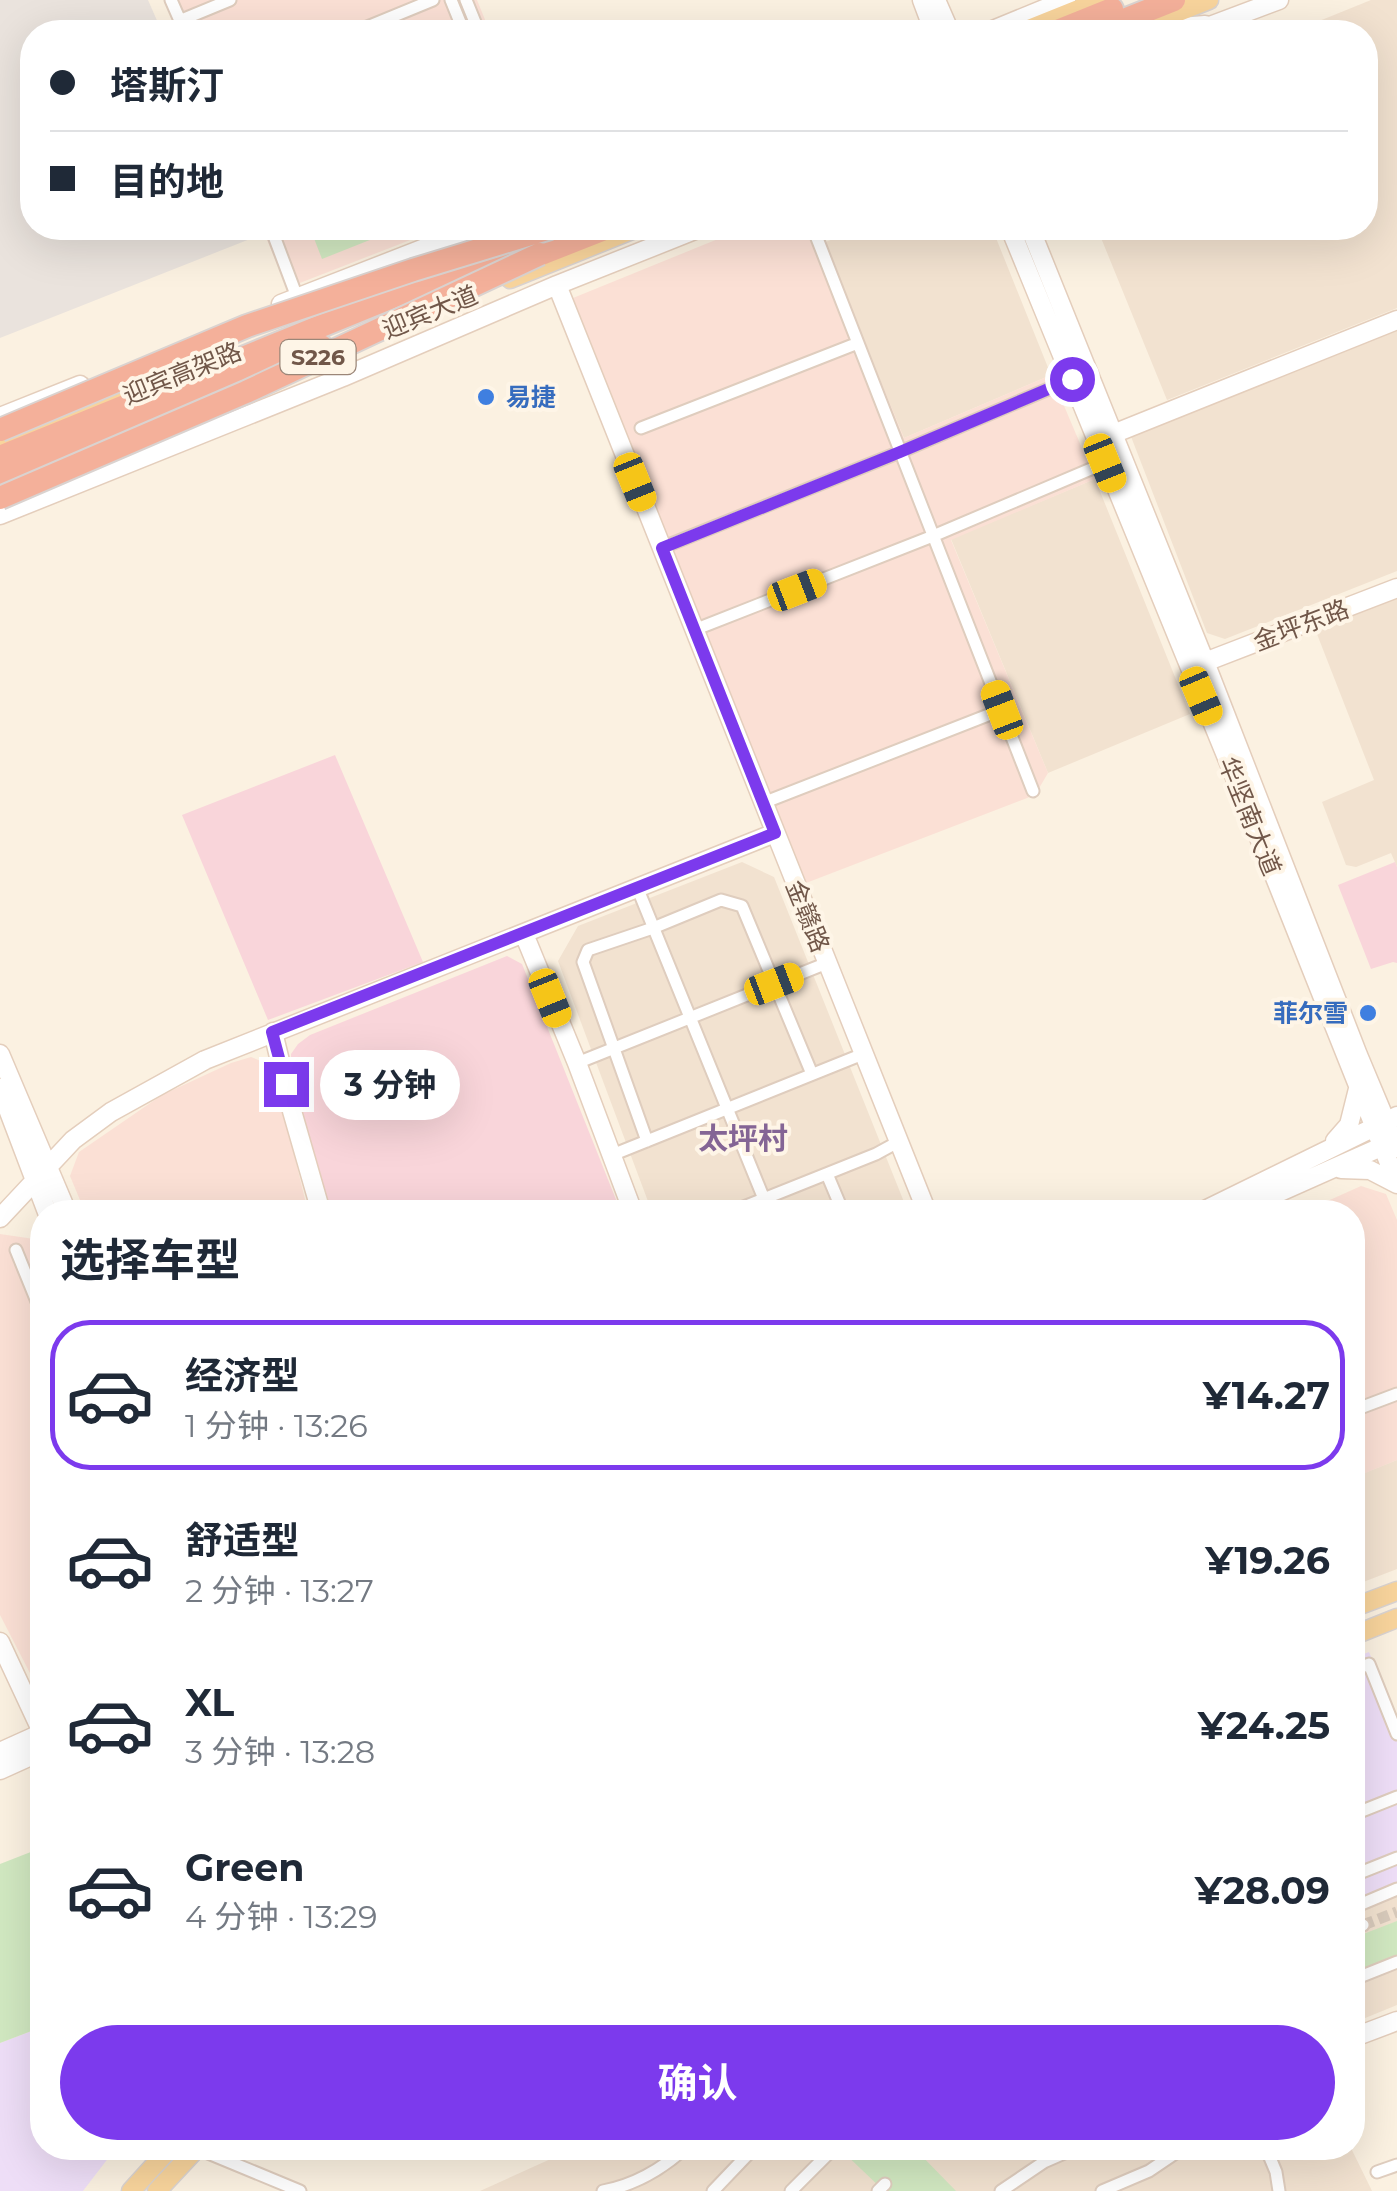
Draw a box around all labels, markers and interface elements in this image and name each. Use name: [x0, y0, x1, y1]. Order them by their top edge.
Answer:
text: 塔斯汀: [110, 62, 224, 109]
text: 目的地: [110, 158, 224, 205]
street label: 迎宾大道: [378, 279, 482, 345]
street label: 迎宾高架路: [118, 336, 246, 410]
road number: S226: [280, 340, 356, 374]
route start: [1050, 357, 1095, 402]
place label: 易捷: [506, 382, 556, 412]
marker: 易捷: [475, 386, 497, 408]
car: [1080, 430, 1130, 496]
car: [610, 449, 660, 515]
car: [764, 565, 830, 615]
street label: 金坪东路: [1249, 593, 1353, 657]
car: [1175, 663, 1227, 729]
car: [977, 677, 1027, 743]
street label: 华坚南大道: [1213, 752, 1287, 880]
street label: 金赣路: [780, 876, 836, 956]
car: [741, 959, 807, 1009]
car: [525, 965, 575, 1031]
place label: 菲尔雪: [1273, 998, 1348, 1028]
marker: 菲尔雪: [1357, 1002, 1379, 1024]
callout: 3 分钟: [321, 1049, 461, 1119]
route end: [264, 1062, 309, 1107]
text: 3 分钟: [344, 1065, 436, 1104]
district label: 太坪村: [698, 1120, 788, 1157]
text: 选择车型: [60, 1232, 240, 1287]
icon: car: [65, 1350, 155, 1440]
text: 经济型: [185, 1352, 299, 1399]
text: ¥14.27: [1203, 1372, 1330, 1419]
text: 1 分钟 · 13:26: [185, 1406, 368, 1445]
icon: car: [65, 1515, 155, 1605]
text: 舒适型: [185, 1517, 299, 1564]
text: ¥19.26: [1205, 1537, 1330, 1584]
text: 2 分钟 · 13:27: [185, 1571, 374, 1610]
text: XL: [185, 1679, 234, 1726]
icon: car: [65, 1680, 155, 1770]
text: ¥24.25: [1198, 1702, 1330, 1749]
text: 3 分钟 · 13:28: [185, 1732, 375, 1771]
text: Green: [185, 1844, 305, 1891]
icon: car: [65, 1845, 155, 1935]
text: ¥28.09: [1195, 1867, 1330, 1914]
text: 4 分钟 · 13:29: [185, 1897, 377, 1936]
button: 确认: [60, 2025, 1335, 2140]

